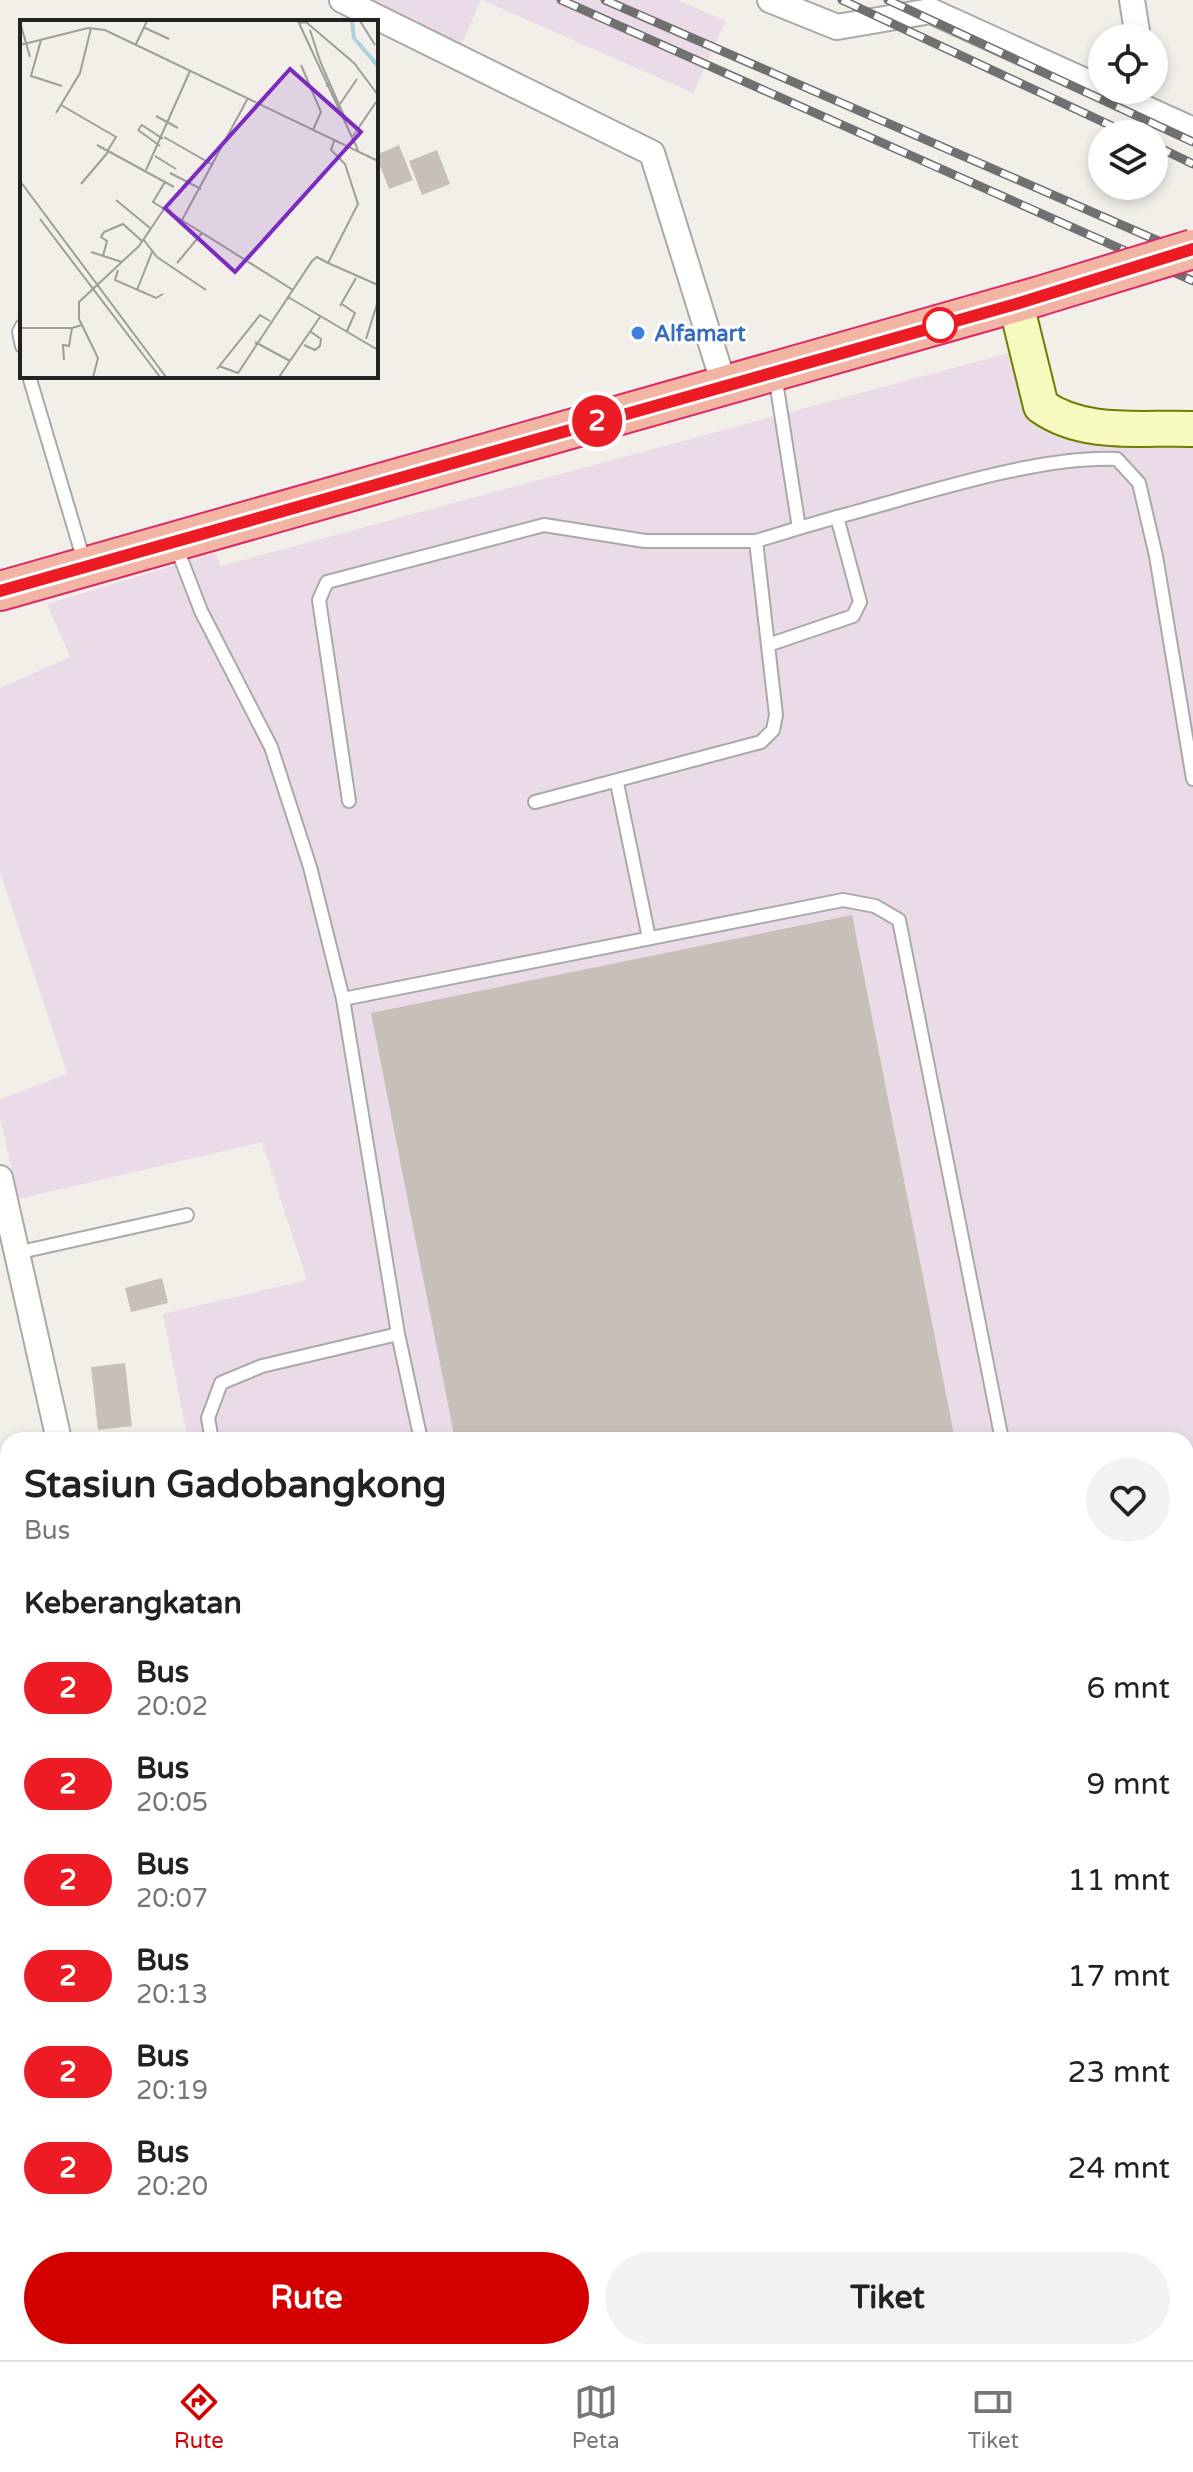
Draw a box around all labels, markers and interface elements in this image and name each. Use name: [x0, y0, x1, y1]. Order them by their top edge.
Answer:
inset map: [20, 20, 378, 378]
map controls: [1088, 24, 1168, 200]
button: locate: [1088, 24, 1168, 104]
button: layers: [1088, 120, 1168, 200]
unlabelled marker: [923, 308, 957, 342]
place label: Alfamart: [654, 321, 746, 347]
marker: Alfamart: [629, 324, 647, 342]
line badge: 2: [571, 395, 623, 447]
text: 2: [588, 404, 606, 438]
button: heart: [1086, 1458, 1170, 1542]
text: Stasiun Gadobangkong: [24, 1462, 447, 1508]
text: Bus: [24, 1515, 70, 1546]
text: Keberangkatan: [24, 1585, 242, 1622]
text: Bus: [136, 1654, 189, 1691]
text: 6 mnt: [1086, 1670, 1170, 1707]
text: 2: [59, 1671, 77, 1705]
text: 20:02: [136, 1691, 208, 1722]
text: Bus: [136, 1750, 189, 1787]
text: 9 mnt: [1086, 1766, 1170, 1803]
text: 2: [59, 1767, 77, 1801]
text: 20:05: [136, 1787, 208, 1818]
text: Bus: [136, 1846, 189, 1883]
text: 11 mnt: [1068, 1862, 1170, 1899]
text: 2: [59, 1863, 77, 1897]
text: 20:07: [136, 1883, 208, 1914]
text: Bus: [136, 1942, 189, 1979]
text: 17 mnt: [1068, 1958, 1170, 1995]
text: 2: [59, 1959, 77, 1993]
text: 20:13: [136, 1979, 208, 2010]
text: Bus: [136, 2038, 189, 2075]
text: 23 mnt: [1068, 2054, 1170, 2091]
text: 2: [59, 2055, 77, 2089]
text: 20:19: [136, 2075, 208, 2106]
text: Bus: [136, 2134, 189, 2171]
text: 24 mnt: [1068, 2150, 1170, 2187]
text: 2: [59, 2151, 77, 2185]
text: 20:20: [136, 2171, 208, 2202]
button: Rute: [24, 2252, 589, 2344]
button: Tiket: [605, 2252, 1170, 2344]
tab: Rute: [174, 2380, 224, 2454]
tab: Peta: [572, 2380, 620, 2454]
tab: Tiket: [968, 2380, 1019, 2454]

